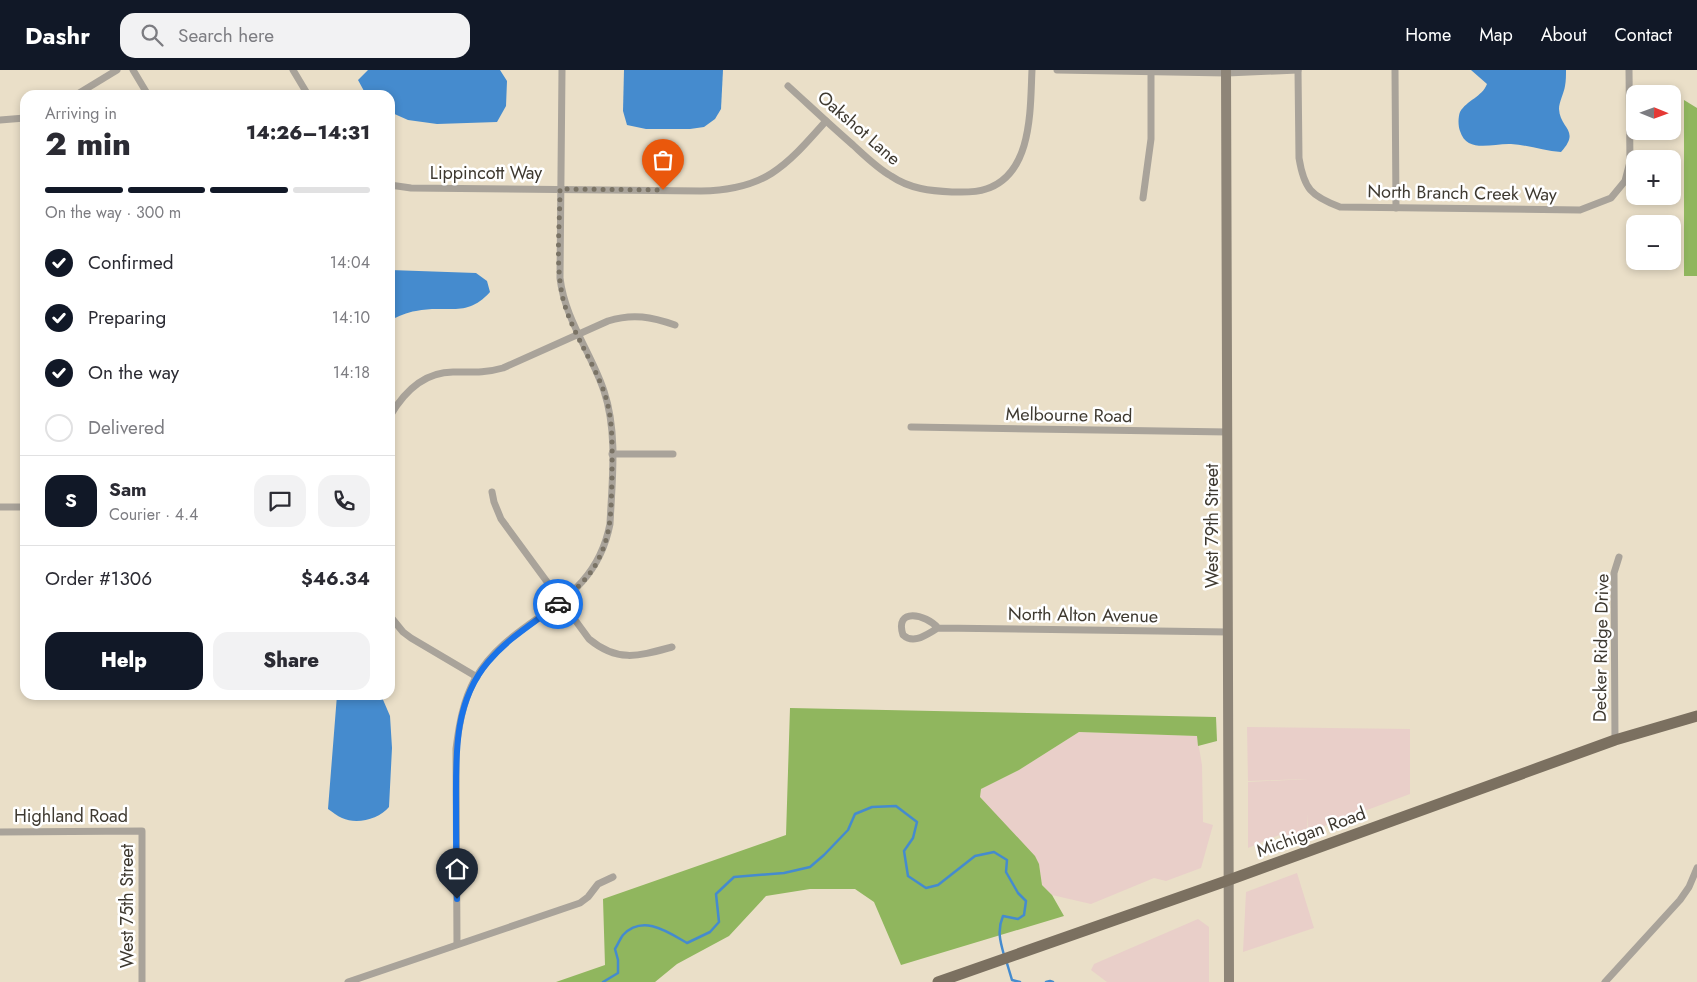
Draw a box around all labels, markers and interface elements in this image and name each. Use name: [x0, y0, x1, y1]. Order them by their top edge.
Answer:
search box: [120, 13, 470, 58]
text: Dashr: [25, 18, 90, 53]
icon: search: [138, 21, 166, 49]
text: Search here: [178, 22, 274, 49]
text: Home: [1405, 22, 1451, 48]
text: Map: [1479, 22, 1513, 48]
text: About: [1541, 22, 1586, 48]
text: Contact: [1614, 22, 1672, 48]
street label: Oakshot Lane: [812, 85, 906, 171]
north arrow: [1626, 85, 1681, 140]
map controls: [1626, 85, 1681, 270]
text: Arriving in: [45, 102, 117, 125]
text: 14:26–14:31: [246, 119, 370, 146]
text: 2 min: [45, 121, 131, 167]
pin: [642, 139, 684, 190]
icon: bag: [649, 146, 677, 174]
button: +: [1626, 150, 1681, 205]
street label: Lippincott Way: [430, 160, 542, 186]
street label: North Branch Creek Way: [1367, 178, 1557, 208]
text: On the way · 300 m: [45, 201, 181, 224]
button: −: [1626, 215, 1681, 270]
icon: check: [45, 249, 73, 277]
text: Confirmed: [88, 249, 174, 276]
text: 14:04: [330, 251, 370, 274]
icon: check: [45, 304, 73, 332]
text: Preparing: [88, 304, 166, 331]
text: 14:10: [332, 306, 370, 329]
icon: check: [45, 359, 73, 387]
text: On the way: [88, 359, 179, 386]
text: 14:18: [333, 361, 370, 384]
street label: Melbourne Road: [1005, 401, 1133, 429]
text: Delivered: [88, 414, 165, 441]
street label: West 79th Street: [1199, 463, 1225, 588]
button: chat: [254, 475, 306, 527]
button: phone: [318, 475, 370, 527]
text: Sam: [109, 476, 147, 503]
text: S: [65, 487, 77, 514]
text: Courier · 4.4: [109, 503, 198, 526]
text: Order #1306: [45, 565, 152, 592]
text: $46.34: [301, 565, 370, 592]
street label: Decker Ridge Drive: [1587, 573, 1615, 723]
courier: [533, 579, 583, 629]
icon: car: [544, 590, 572, 618]
street label: North Alton Avenue: [1008, 601, 1158, 629]
button: Help: [45, 632, 203, 690]
button: Share: [213, 632, 370, 690]
street label: Michigan Road: [1253, 800, 1369, 864]
street label: Highland Road: [14, 803, 128, 829]
street label: West 75th Street: [114, 843, 140, 968]
pin: [436, 848, 478, 899]
icon: home: [443, 855, 471, 883]

